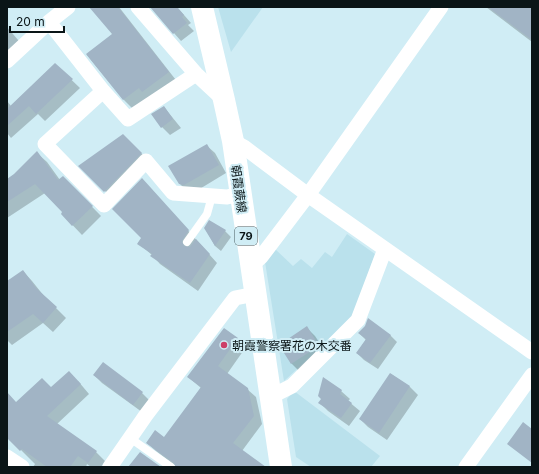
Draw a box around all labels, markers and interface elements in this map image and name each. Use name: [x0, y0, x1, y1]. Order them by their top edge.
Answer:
scale bar: [10, 8, 64, 34]
text: 20 m: [16, 14, 45, 29]
street label: 朝霞蕨線: [228, 164, 250, 214]
road number: 79: [235, 227, 257, 245]
place label: 朝霞警察署花の木交番: [232, 338, 352, 353]
marker: 朝霞警察署花の木交番: [219, 340, 229, 350]

